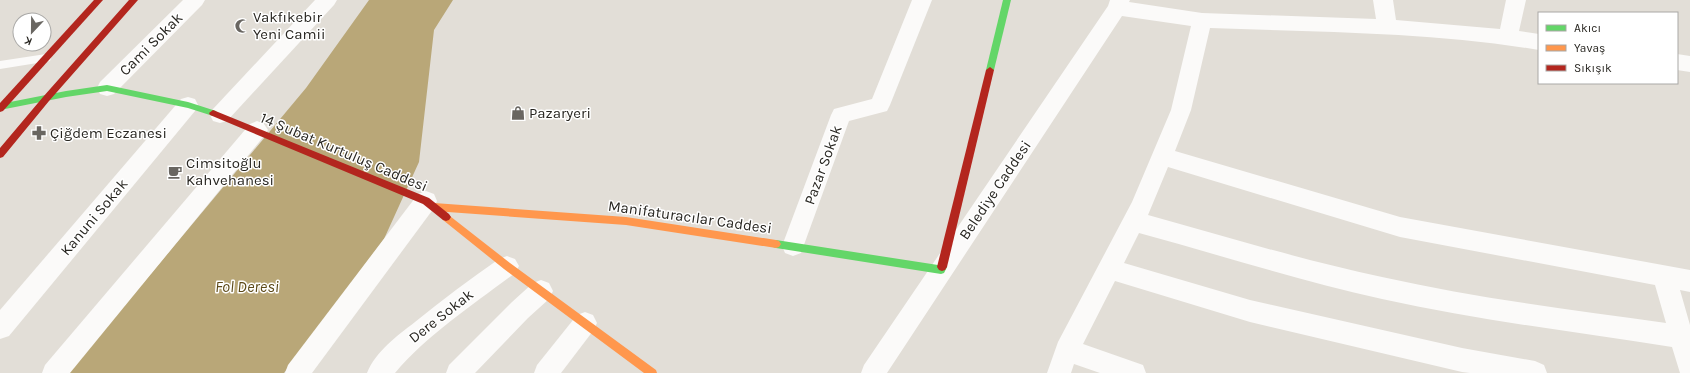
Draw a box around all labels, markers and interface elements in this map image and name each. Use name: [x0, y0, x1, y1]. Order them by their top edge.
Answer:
place label: Vakfıkebir Yeni Camii: [253, 8, 325, 43]
street label: Cami Sokak: [116, 9, 186, 79]
north arrow: [12, 12, 52, 52]
legend: [1538, 12, 1678, 84]
mosque icon: Vakfıkebir Yeni Camii: [234, 18, 250, 34]
text: Akıcı: [1574, 21, 1601, 35]
text: K: [22, 33, 34, 48]
text: Yavaş: [1574, 41, 1605, 55]
text: Sıkışık: [1574, 61, 1612, 75]
place label: Pazaryeri: [529, 104, 591, 122]
shop icon: Pazaryeri: [510, 105, 526, 121]
street label: 14 Şubat Kurtuluş Caddesi: [258, 109, 430, 195]
street label: Pazar Sokak: [800, 123, 846, 207]
place label: Çiğdem Eczanesi: [50, 124, 167, 142]
pharmacy icon: Çiğdem Eczanesi: [31, 125, 47, 141]
street label: Belediye Caddesi: [955, 137, 1035, 243]
place label: Cimsitoğlu Kahvehanesi: [186, 154, 274, 189]
cafe icon: Cimsitoğlu Kahvehanesi: [167, 164, 183, 180]
street label: Kanuni Sokak: [57, 175, 131, 259]
street label: Manifaturacılar Caddesi: [607, 197, 773, 237]
water label: Fol Deresi: [215, 277, 279, 296]
street label: Dere Sokak: [405, 285, 477, 347]

